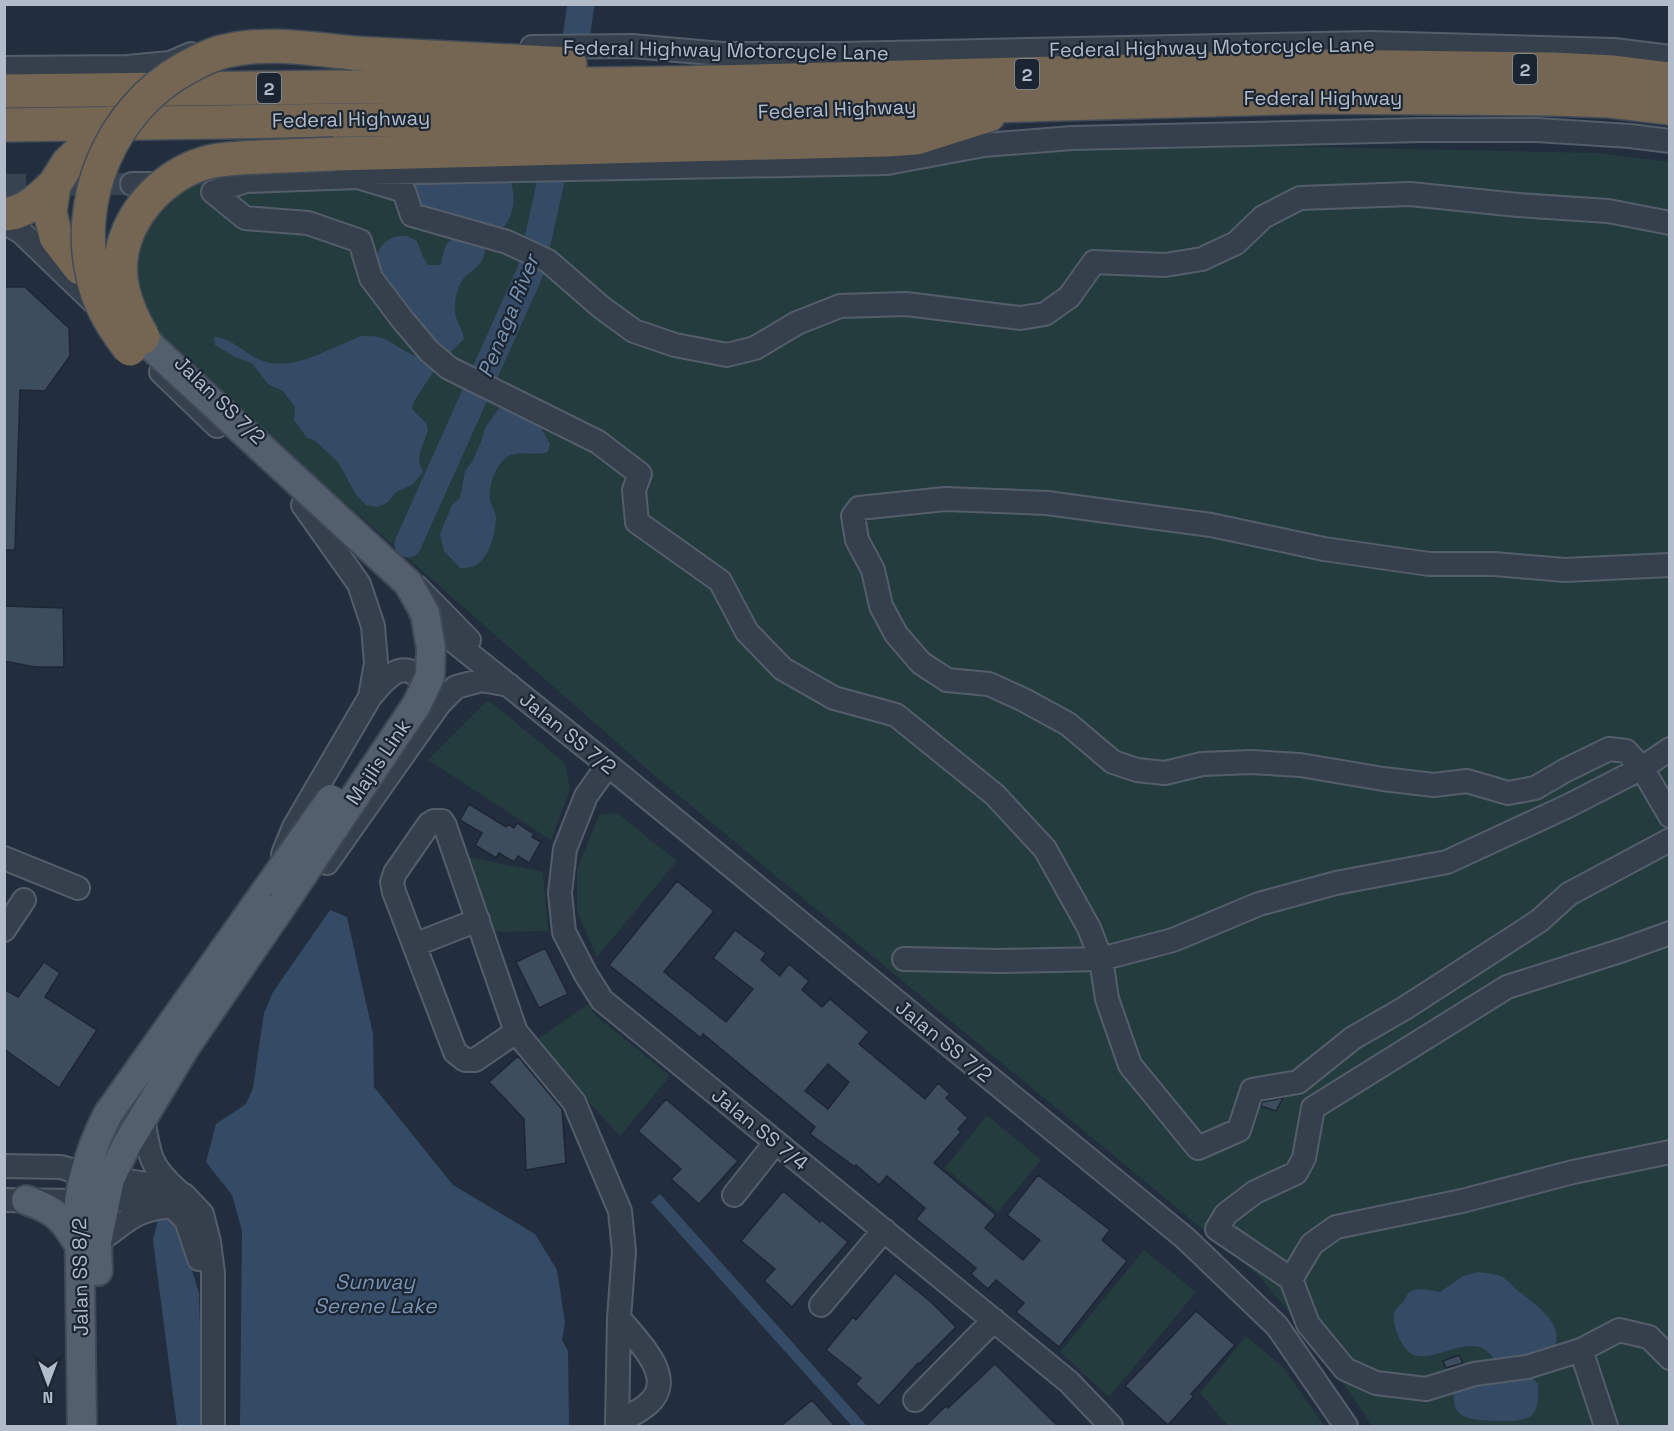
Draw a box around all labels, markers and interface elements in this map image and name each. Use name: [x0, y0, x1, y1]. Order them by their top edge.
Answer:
street label: Federal Highway Motorcycle Lane: [1049, 31, 1375, 63]
street label: Federal Highway Motorcycle Lane: [563, 34, 889, 66]
road number: 2: [1513, 54, 1537, 84]
road number: 2: [1015, 59, 1039, 89]
road number: 2: [257, 73, 281, 103]
street label: Federal Highway: [1244, 85, 1402, 111]
street label: Federal Highway: [757, 93, 917, 125]
street label: Federal Highway: [272, 105, 430, 133]
water label: Penaga River: [471, 249, 546, 381]
street label: Jalan SS 7/2: [169, 350, 271, 450]
street label: Jalan SS 7/2: [514, 686, 622, 780]
street label: Majlis Link: [340, 714, 416, 810]
street label: Jalan SS 7/2: [890, 994, 998, 1088]
street label: Jalan SS 7/4: [706, 1082, 814, 1176]
street label: Jalan SS 8/2: [66, 1218, 94, 1336]
water label: Sunway Serene Lake: [314, 1268, 438, 1319]
north arrow: [18, 1353, 78, 1413]
text: N: [43, 1387, 53, 1408]

